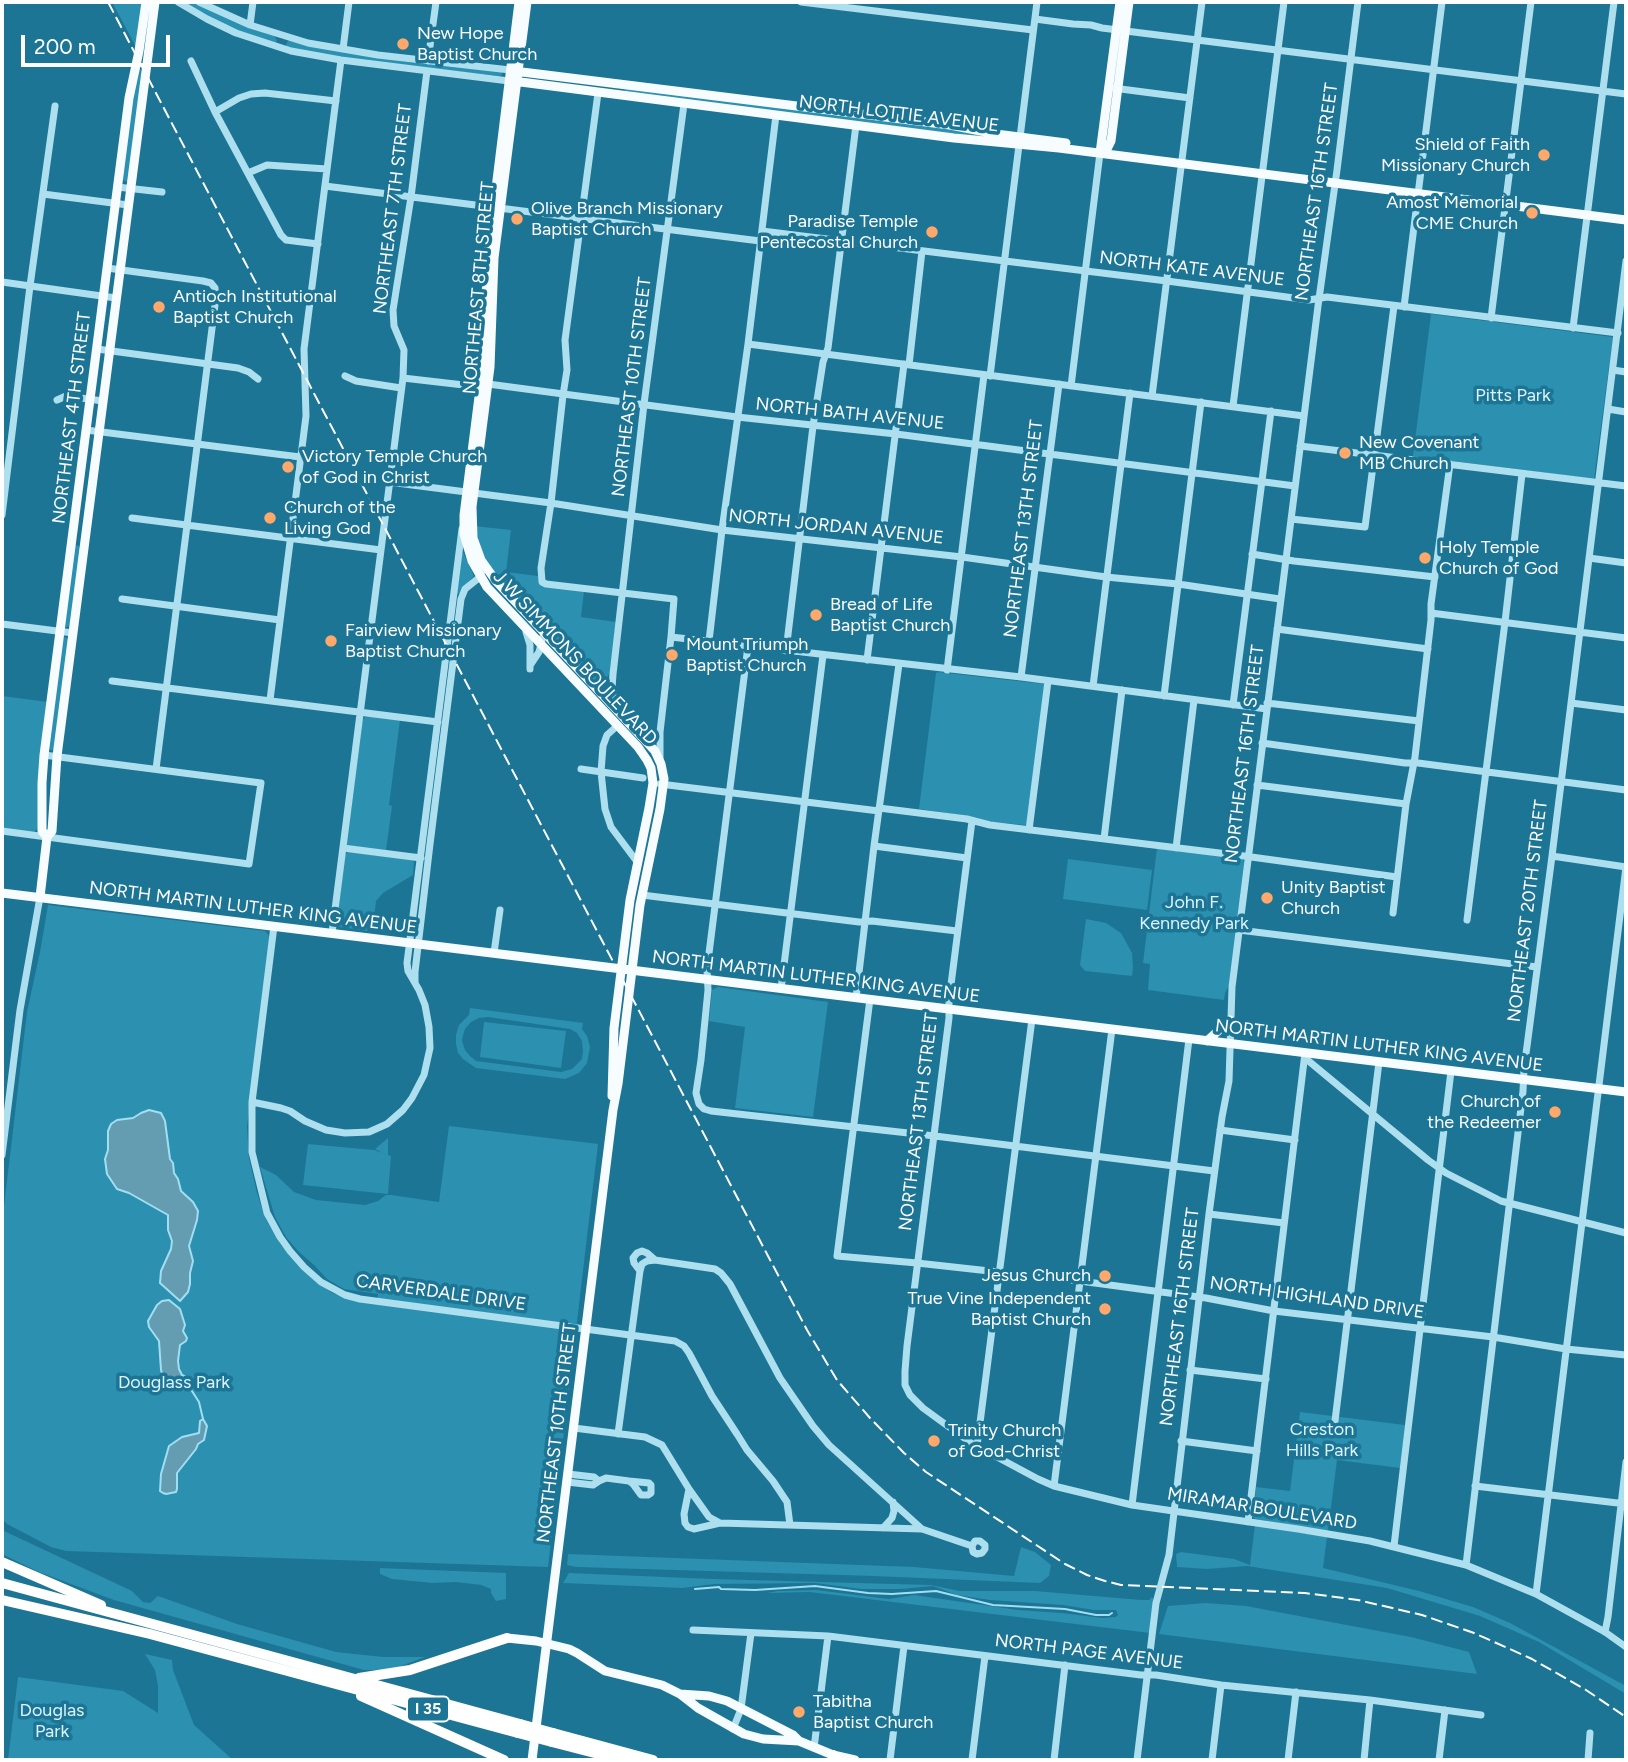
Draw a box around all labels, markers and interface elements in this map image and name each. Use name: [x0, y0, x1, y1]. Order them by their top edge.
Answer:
scale bar: [24, 21, 173, 65]
place label: New Hope Baptist Church: [417, 23, 537, 66]
text: 200 m: [34, 34, 96, 59]
marker: New Hope Baptist Church: [395, 36, 411, 52]
street label: NORTHEAST 16TH STREET: [1291, 82, 1343, 302]
street label: NORTH LOTTIE AVENUE: [798, 91, 1000, 137]
street label: NORTHEAST 7TH STREET: [369, 103, 417, 315]
place label: Shield of Faith Missionary Church: [1381, 134, 1530, 176]
marker: Shield of Faith Missionary Church: [1536, 147, 1552, 163]
street label: NORTHEAST 8TH STREET: [459, 181, 499, 395]
place label: Amost Memorial CME Church: [1386, 192, 1518, 234]
place label: Olive Branch Missionary Baptist Church: [531, 198, 723, 241]
marker: Amost Memorial CME Church: [1524, 205, 1540, 221]
marker: Olive Branch Missionary Baptist Church: [509, 211, 525, 227]
place label: Paradise Temple Pentecostal Church: [759, 211, 918, 254]
marker: Paradise Temple Pentecostal Church: [924, 224, 940, 240]
street label: NORTH KATE AVENUE: [1098, 247, 1286, 291]
street label: NORTHEAST 10TH STREET: [608, 276, 656, 498]
place label: Antioch Institutional Baptist Church: [173, 286, 337, 328]
marker: Antioch Institutional Baptist Church: [151, 299, 167, 315]
street label: NORTHEAST 4TH STREET: [48, 311, 96, 525]
park label: Pitts Park: [1475, 385, 1551, 407]
street label: NORTH BATH AVENUE: [755, 393, 945, 435]
street label: NORTHEAST 13TH STREET: [1000, 419, 1048, 639]
place label: New Covenant MB Church: [1359, 432, 1479, 474]
marker: New Covenant MB Church: [1337, 445, 1353, 461]
place label: Victory Temple Church of God in Christ: [302, 446, 487, 489]
marker: Victory Temple Church of God in Christ: [280, 459, 296, 475]
place label: Church of the Living God: [284, 497, 396, 540]
street label: NORTH JORDAN AVENUE: [727, 505, 945, 549]
marker: Church of the Living God: [262, 510, 278, 526]
place label: Holy Temple Church of God: [1439, 537, 1559, 580]
marker: Holy Temple Church of God: [1417, 550, 1433, 566]
street label: J W SIMMONS BOULEVARD: [489, 566, 661, 750]
place label: Bread of Life Baptist Church: [830, 594, 950, 636]
marker: Bread of Life Baptist Church: [808, 607, 824, 623]
place label: Fairview Missionary Baptist Church: [345, 620, 501, 662]
marker: Fairview Missionary Baptist Church: [323, 633, 339, 649]
place label: Mount Triumph Baptist Church: [686, 634, 808, 676]
street label: NORTHEAST 16TH STREET: [1221, 644, 1269, 864]
marker: Mount Triumph Baptist Church: [664, 647, 680, 663]
street label: NORTHEAST 20TH STREET: [1504, 799, 1552, 1023]
street label: NORTH MARTIN LUTHER KING AVENUE: [88, 877, 418, 939]
place label: Unity Baptist Church: [1281, 877, 1386, 920]
marker: Unity Baptist Church: [1259, 890, 1275, 906]
park label: John F. Kennedy Park: [1139, 892, 1249, 934]
street label: NORTH MARTIN LUTHER KING AVENUE: [651, 946, 981, 1008]
street label: NORTHEAST 13TH STREET: [895, 1012, 943, 1232]
street label: NORTH MARTIN LUTHER KING AVENUE: [1214, 1015, 1544, 1077]
place label: Church of the Redeemer: [1427, 1091, 1541, 1134]
marker: Church of the Redeemer: [1547, 1104, 1563, 1120]
street label: NORTHEAST 16TH STREET: [1156, 1207, 1204, 1427]
place label: Jesus Church: [982, 1265, 1091, 1287]
marker: Jesus Church: [1097, 1268, 1113, 1284]
street label: CARVERDALE DRIVE: [355, 1270, 527, 1316]
street label: NORTH HIGHLAND DRIVE: [1208, 1272, 1426, 1324]
place label: True Vine Independent Baptist Church: [908, 1288, 1091, 1330]
marker: True Vine Independent Baptist Church: [1097, 1301, 1113, 1317]
street label: NORTHEAST 10TH STREET: [533, 1322, 581, 1544]
park label: Douglass Park: [118, 1372, 230, 1394]
park label: Creston Hills Park: [1286, 1419, 1358, 1462]
place label: Trinity Church of God-Christ: [948, 1420, 1061, 1462]
marker: Trinity Church of God-Christ: [926, 1433, 942, 1449]
street label: MIRAMAR BOULEVARD: [1166, 1483, 1358, 1535]
street label: NORTH PAGE AVENUE: [993, 1630, 1185, 1674]
place label: Tabitha Baptist Church: [813, 1691, 933, 1734]
road number: I 35: [407, 1696, 449, 1722]
park label: Douglas Park: [20, 1700, 84, 1742]
marker: Tabitha Baptist Church: [791, 1704, 807, 1720]

